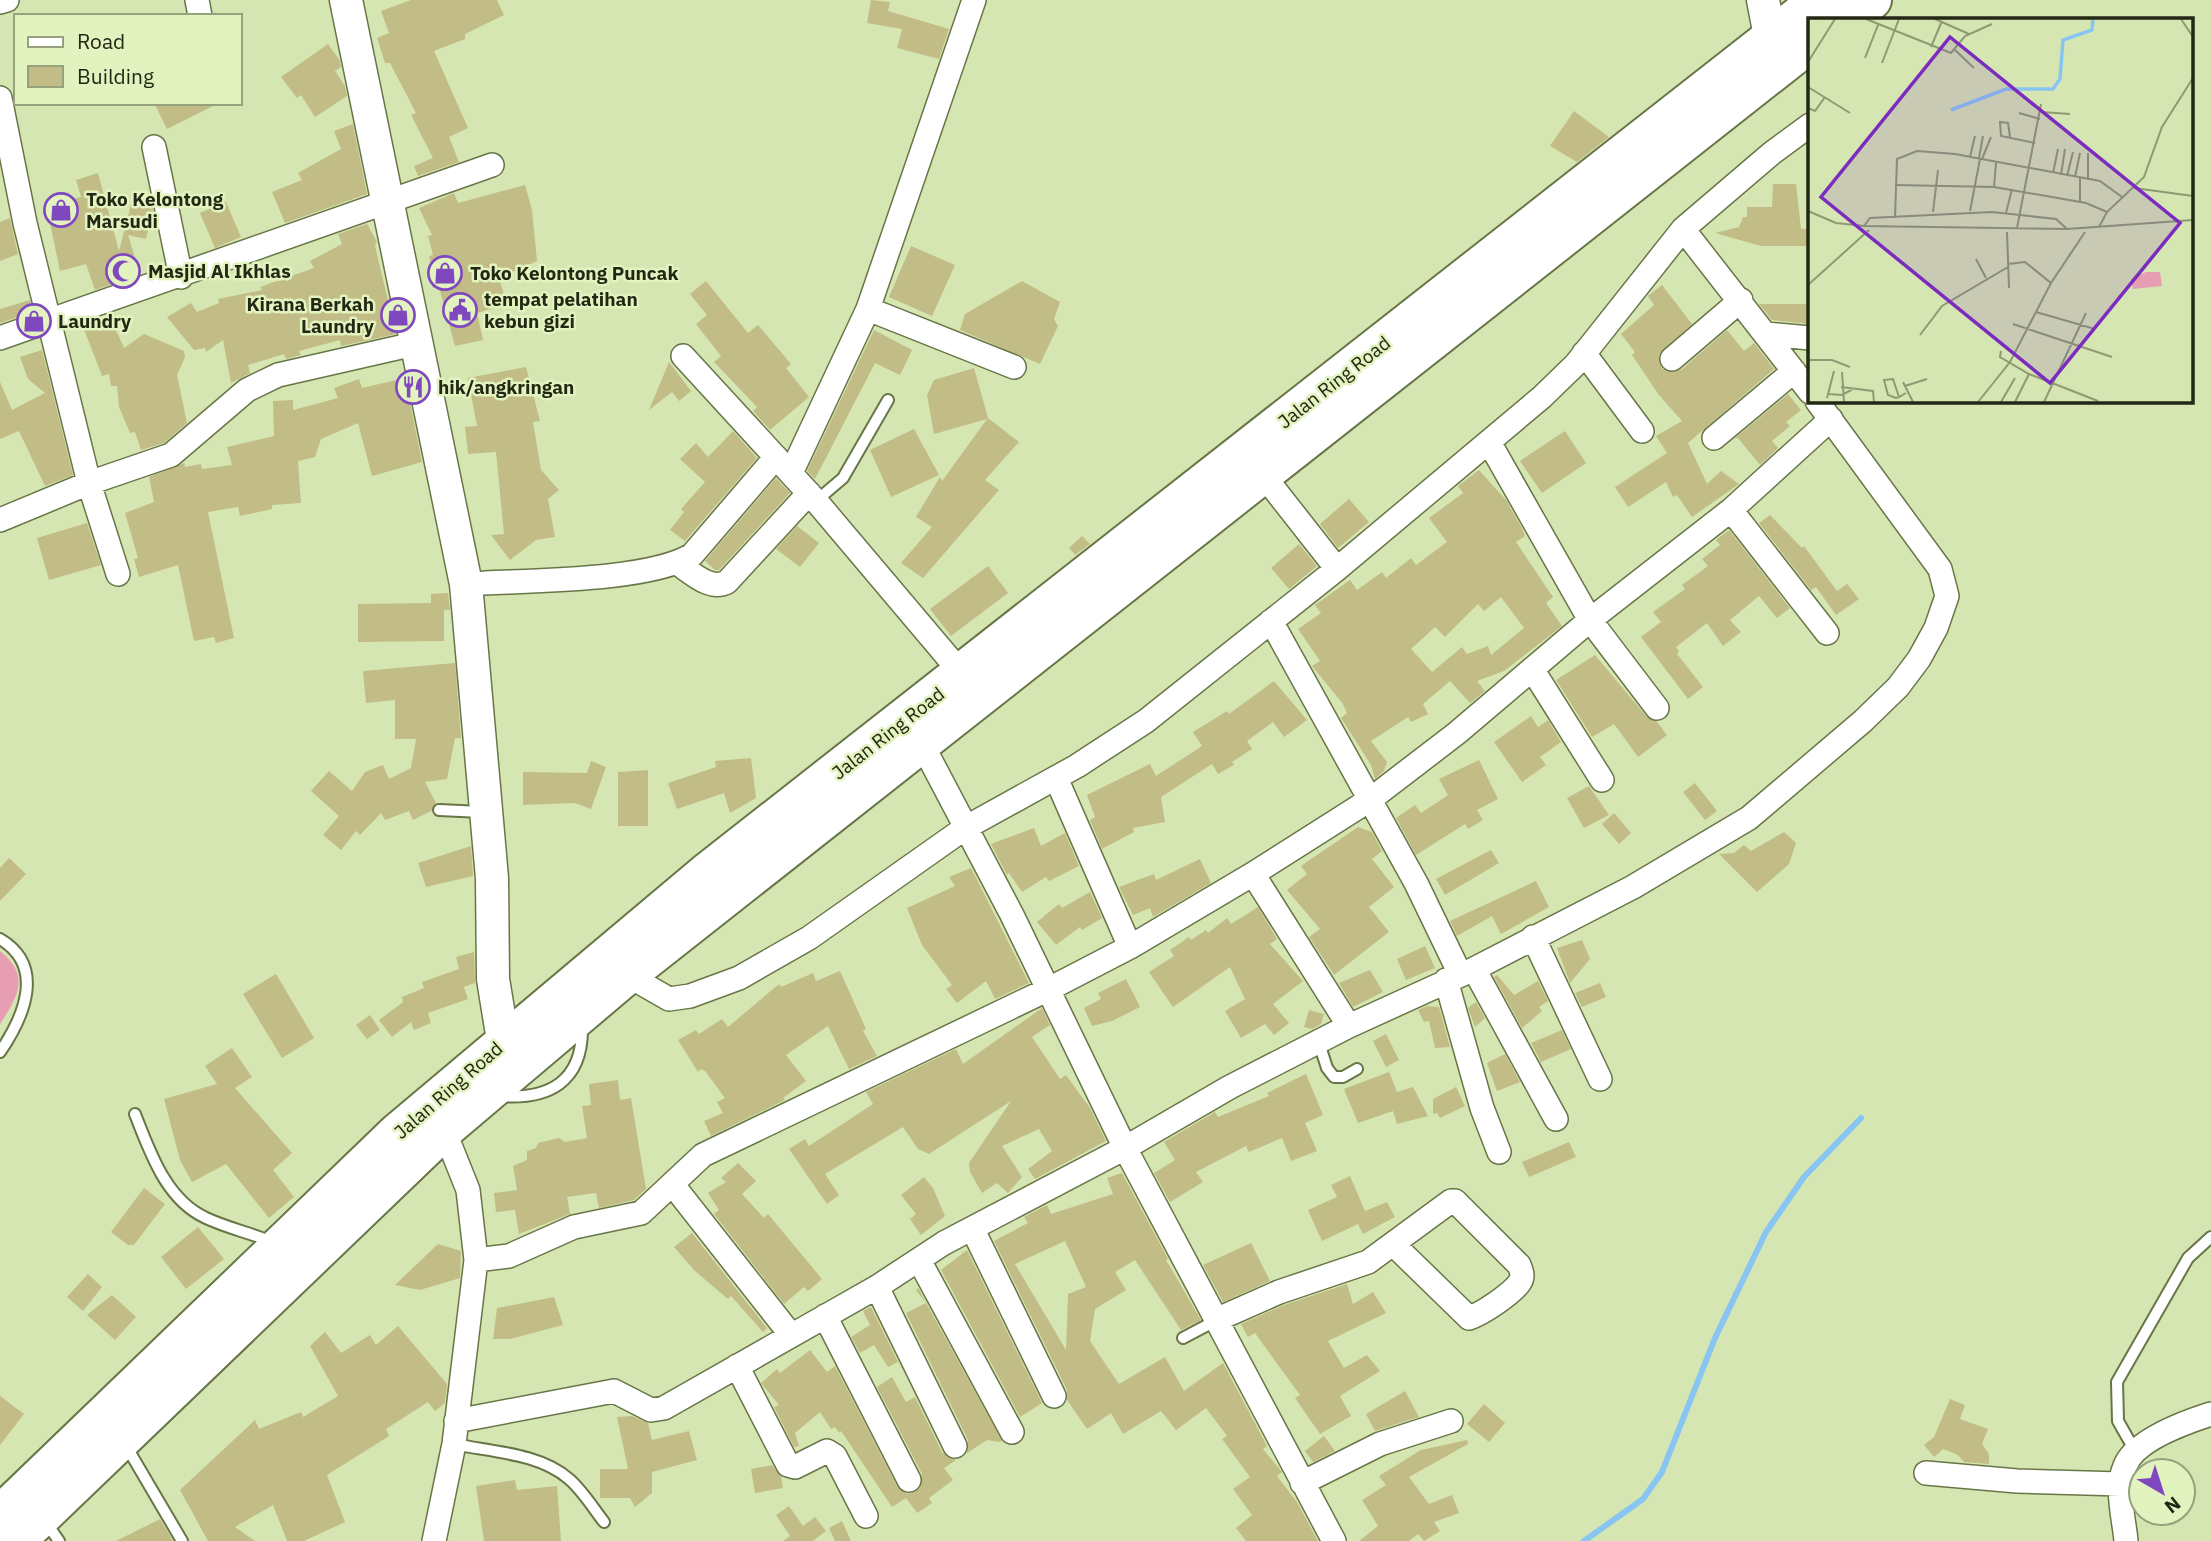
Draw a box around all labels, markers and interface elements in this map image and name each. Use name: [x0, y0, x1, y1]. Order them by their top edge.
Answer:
legend: [14, 14, 242, 105]
inset map: [1808, 18, 2194, 402]
text: Road: [77, 27, 125, 55]
text: Building: [77, 62, 154, 90]
place label: Toko Kelontong Marsudi: [86, 187, 224, 233]
shop icon: Toko Kelontong Marsudi: [42, 191, 80, 229]
mosque icon: Masjid Al Ikhlas: [104, 252, 142, 290]
shop icon: Toko Kelontong Puncak: [426, 254, 464, 292]
place label: Masjid Al Ikhlas: [148, 259, 291, 283]
place label: Toko Kelontong Puncak: [470, 261, 678, 285]
place label: tempat pelatihan kebun gizi: [484, 287, 638, 333]
public building icon: tempat pelatihan kebun gizi: [441, 291, 479, 329]
place label: Kirana Berkah Laundry: [246, 292, 375, 338]
shop icon: Kirana Berkah Laundry: [379, 296, 417, 334]
shop icon: Laundry: [15, 302, 53, 340]
place label: Laundry: [58, 309, 132, 333]
street label: Jalan Ring Road: [1273, 331, 1395, 433]
restaurant icon: hik/angkringan: [394, 368, 432, 406]
place label: hik/angkringan: [438, 375, 574, 399]
street label: Jalan Ring Road: [827, 682, 949, 784]
street label: Jalan Ring Road: [389, 1036, 507, 1144]
north arrow: [2127, 1457, 2197, 1527]
text: N: [2160, 1492, 2186, 1519]

